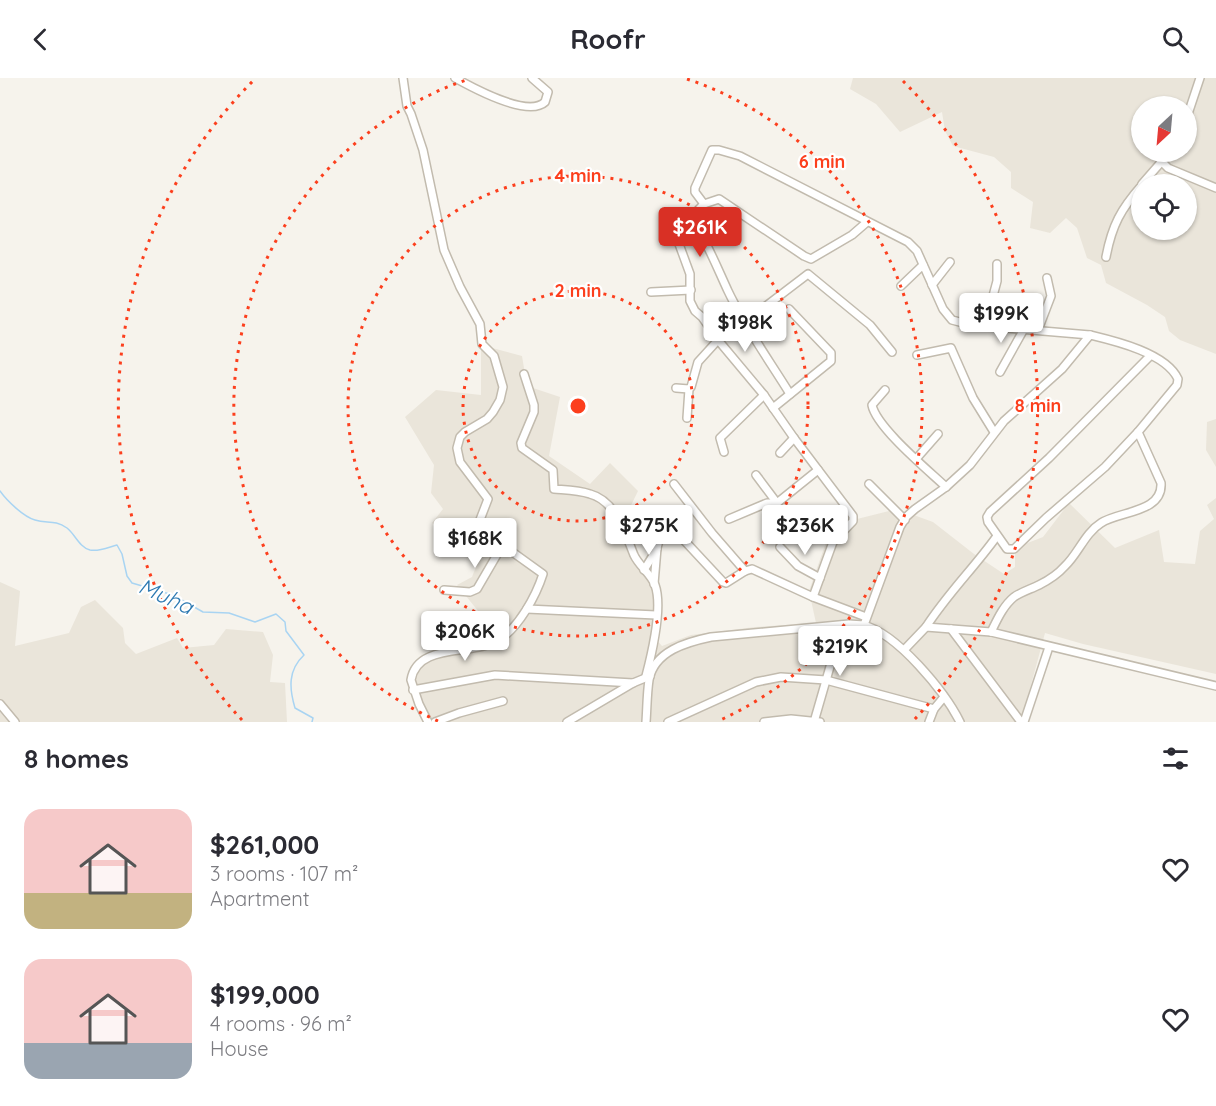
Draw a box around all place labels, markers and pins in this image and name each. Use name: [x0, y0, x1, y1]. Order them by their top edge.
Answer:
pin: $261K: [658, 207, 742, 258]
pin: $199K: [959, 293, 1043, 344]
pin: $198K: [703, 302, 787, 353]
centre of rings: [568, 396, 588, 416]
pin: $275K: [607, 505, 691, 556]
pin: $236K: [763, 505, 847, 556]
pin: $168K: [433, 518, 517, 569]
pin: $206K: [423, 611, 507, 662]
pin: $219K: [798, 626, 882, 677]

